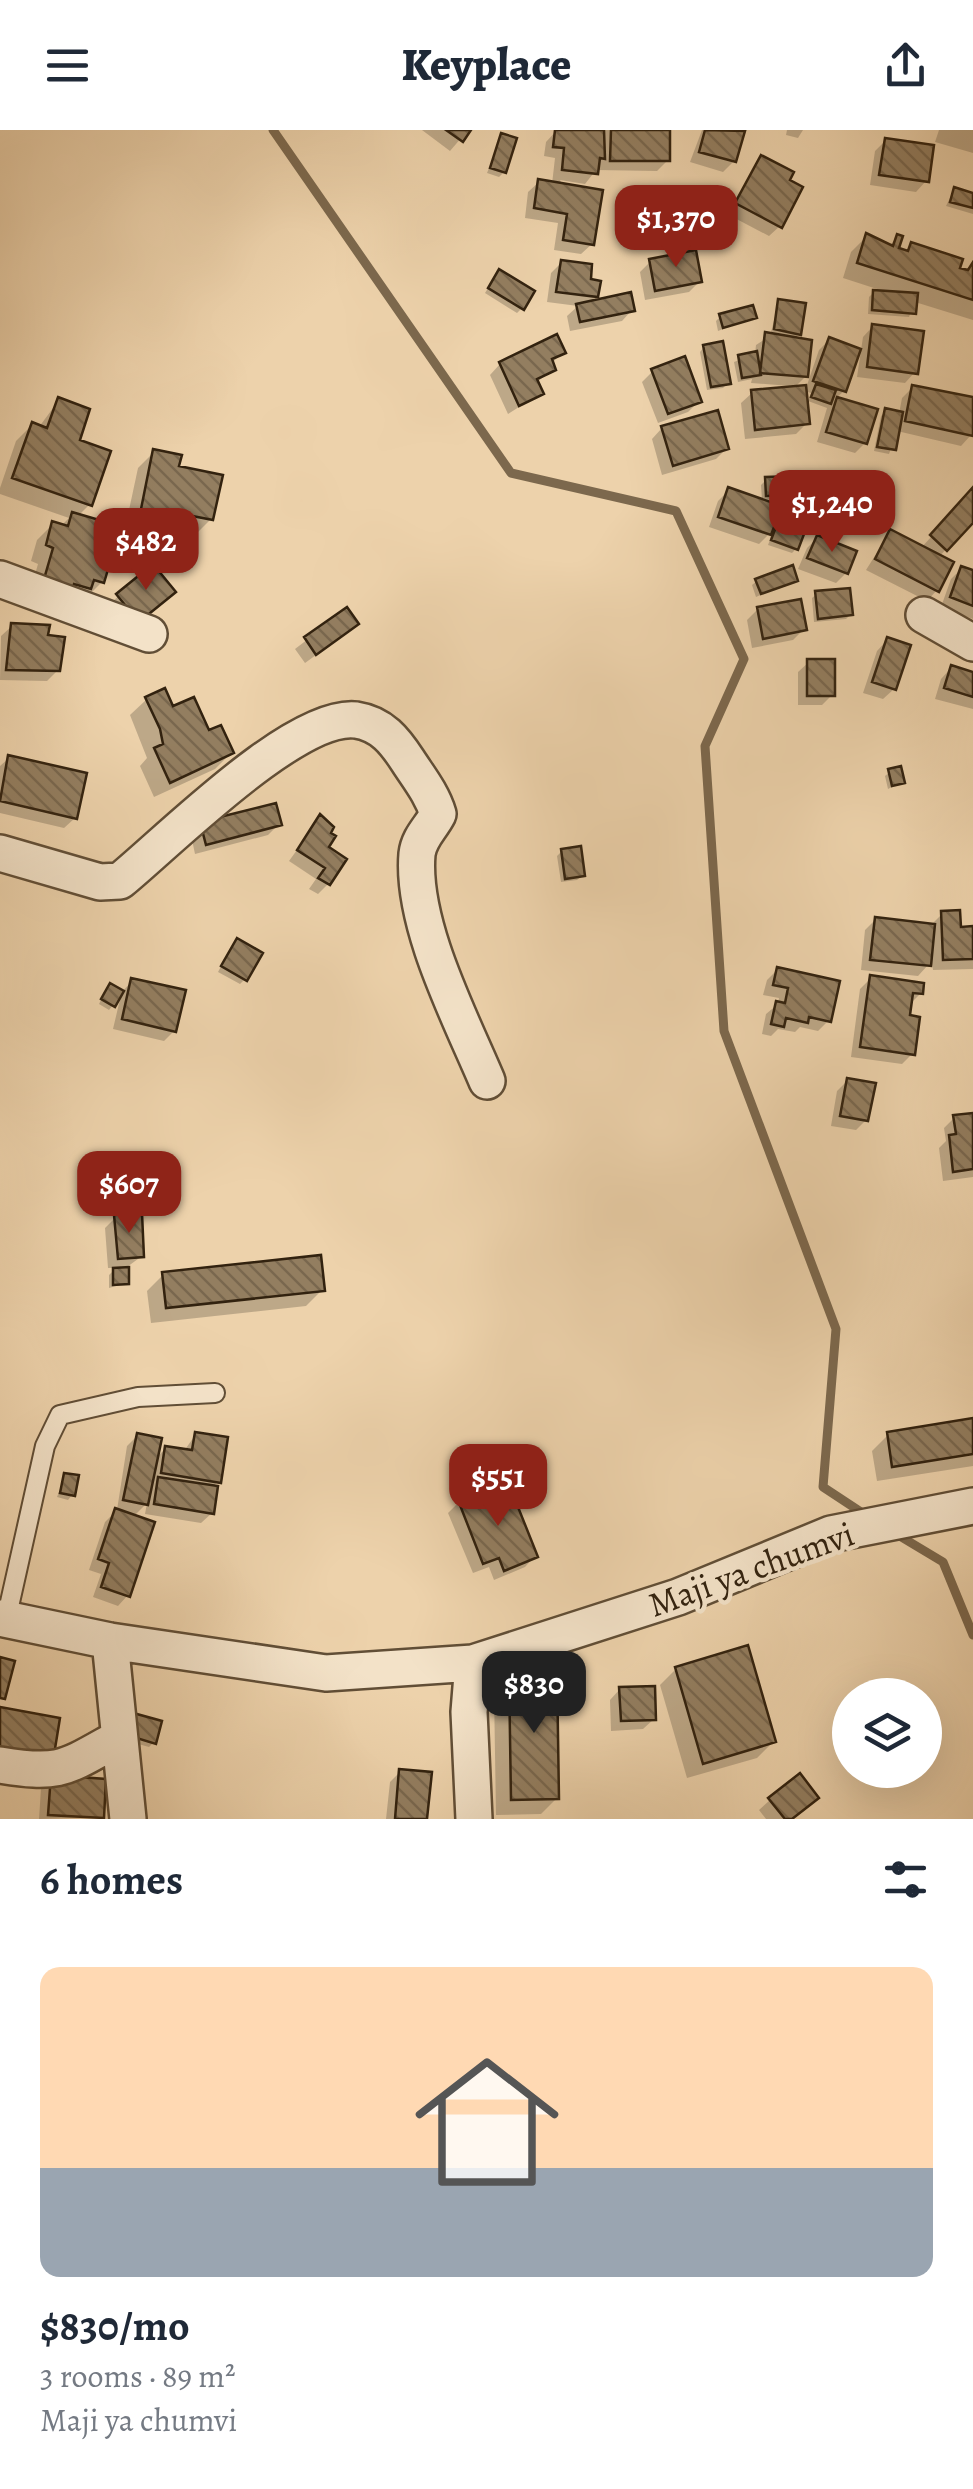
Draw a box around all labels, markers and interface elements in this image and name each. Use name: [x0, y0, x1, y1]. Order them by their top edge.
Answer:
text: Keyplace: [401, 34, 572, 96]
icon: menu: [40, 38, 95, 93]
icon: share: [878, 38, 933, 93]
pin: $1,370: [595, 185, 757, 270]
text: $1,370: [637, 195, 715, 239]
pin: $1,240: [751, 470, 913, 555]
text: $1,240: [791, 480, 873, 524]
pin: $482: [87, 508, 205, 593]
text: $482: [116, 518, 176, 562]
pin: $607: [70, 1151, 188, 1236]
text: $607: [99, 1161, 159, 1205]
pin: $551: [439, 1444, 557, 1529]
text: $551: [471, 1454, 525, 1498]
street label: Maji ya chumvi: [641, 1510, 861, 1628]
pin: $830: [475, 1651, 593, 1736]
text: $830: [504, 1661, 564, 1705]
map controls: [832, 1678, 942, 1788]
button: layers: [832, 1678, 942, 1788]
text: 6 homes: [40, 1851, 183, 1908]
icon: filters: [878, 1852, 933, 1907]
icon: home: [397, 2032, 577, 2212]
text: $830/mo: [40, 2297, 190, 2354]
text: 3 rooms · 89 m²: [40, 2354, 236, 2398]
text: Maji ya chumvi: [40, 2398, 237, 2442]

